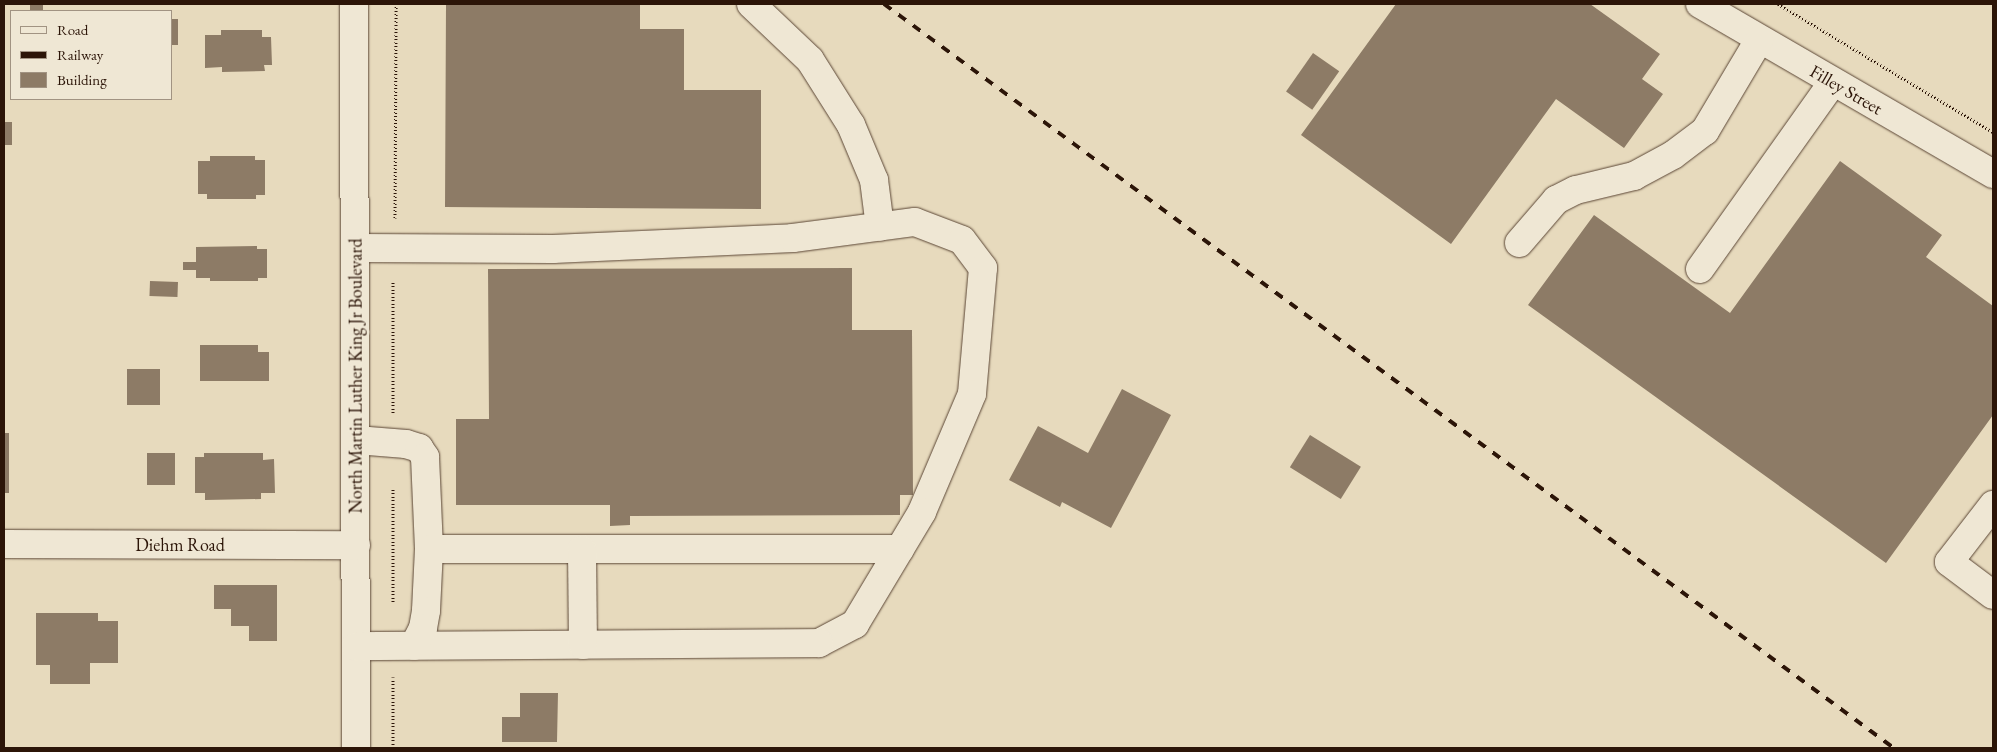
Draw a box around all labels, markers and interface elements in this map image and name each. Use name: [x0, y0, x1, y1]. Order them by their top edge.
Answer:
legend: [10, 10, 172, 100]
text: Road: [57, 20, 88, 39]
text: Railway: [57, 45, 103, 64]
street label: Filley Street: [1806, 61, 1886, 119]
text: Building: [57, 70, 107, 89]
street label: North Martin Luther King Jr Boulevard: [345, 238, 367, 514]
street label: Diehm Road: [135, 534, 225, 556]

